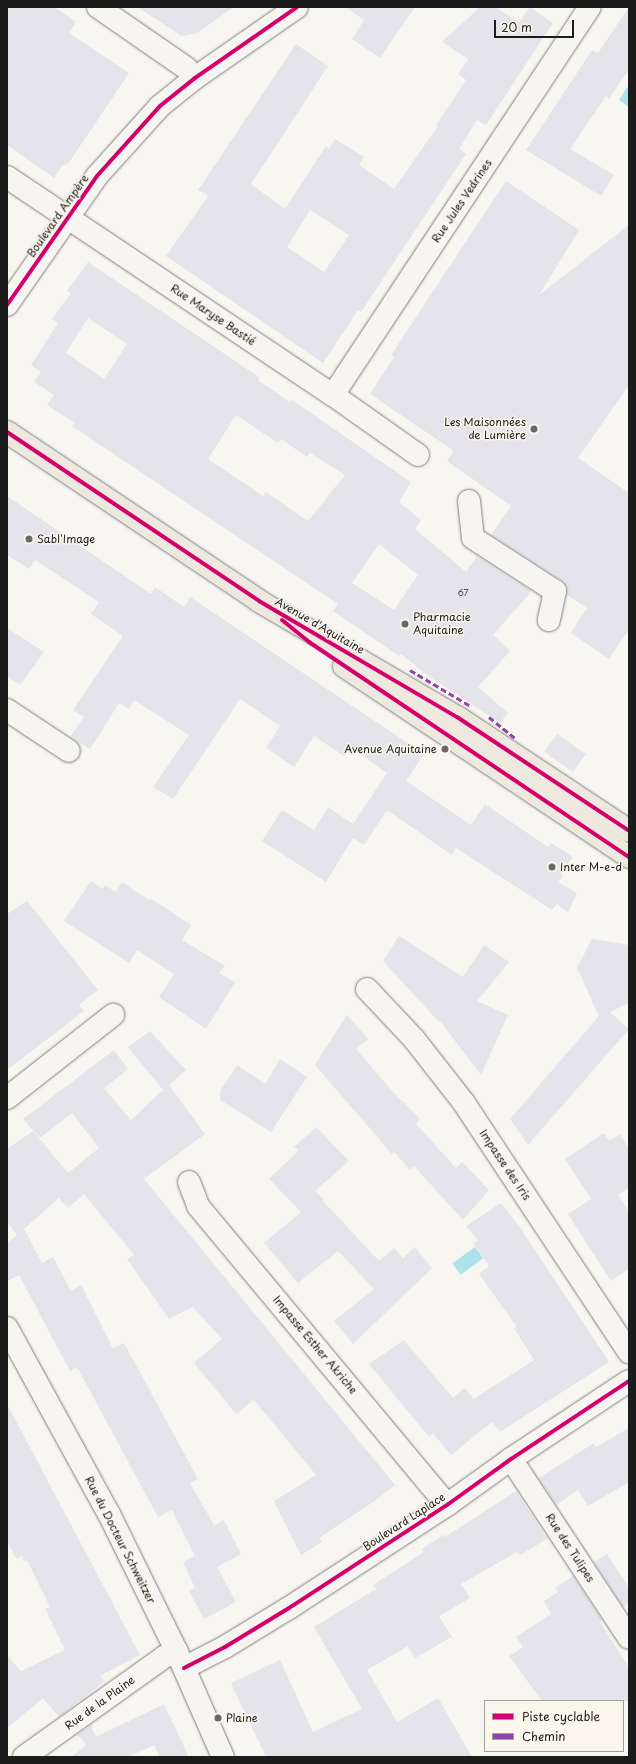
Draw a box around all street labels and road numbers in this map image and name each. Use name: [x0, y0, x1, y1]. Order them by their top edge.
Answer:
street label: Rue Jules Vedrines: [429, 156, 495, 246]
street label: Boulevard Ampère: [25, 172, 91, 260]
street label: Rue Maryse Bastié: [168, 282, 258, 348]
street label: Avenue d'Aquitaine: [273, 595, 367, 657]
street label: Impasse des Iris: [476, 1127, 534, 1203]
street label: Impasse Esther Akriche: [270, 1293, 360, 1397]
street label: Rue du Docteur Schweitzer: [82, 1473, 158, 1607]
street label: Boulevard Laplace: [360, 1490, 448, 1554]
street label: Rue des Tulipes: [542, 1510, 598, 1586]
street label: Rue de la Plaine: [62, 1673, 138, 1733]

